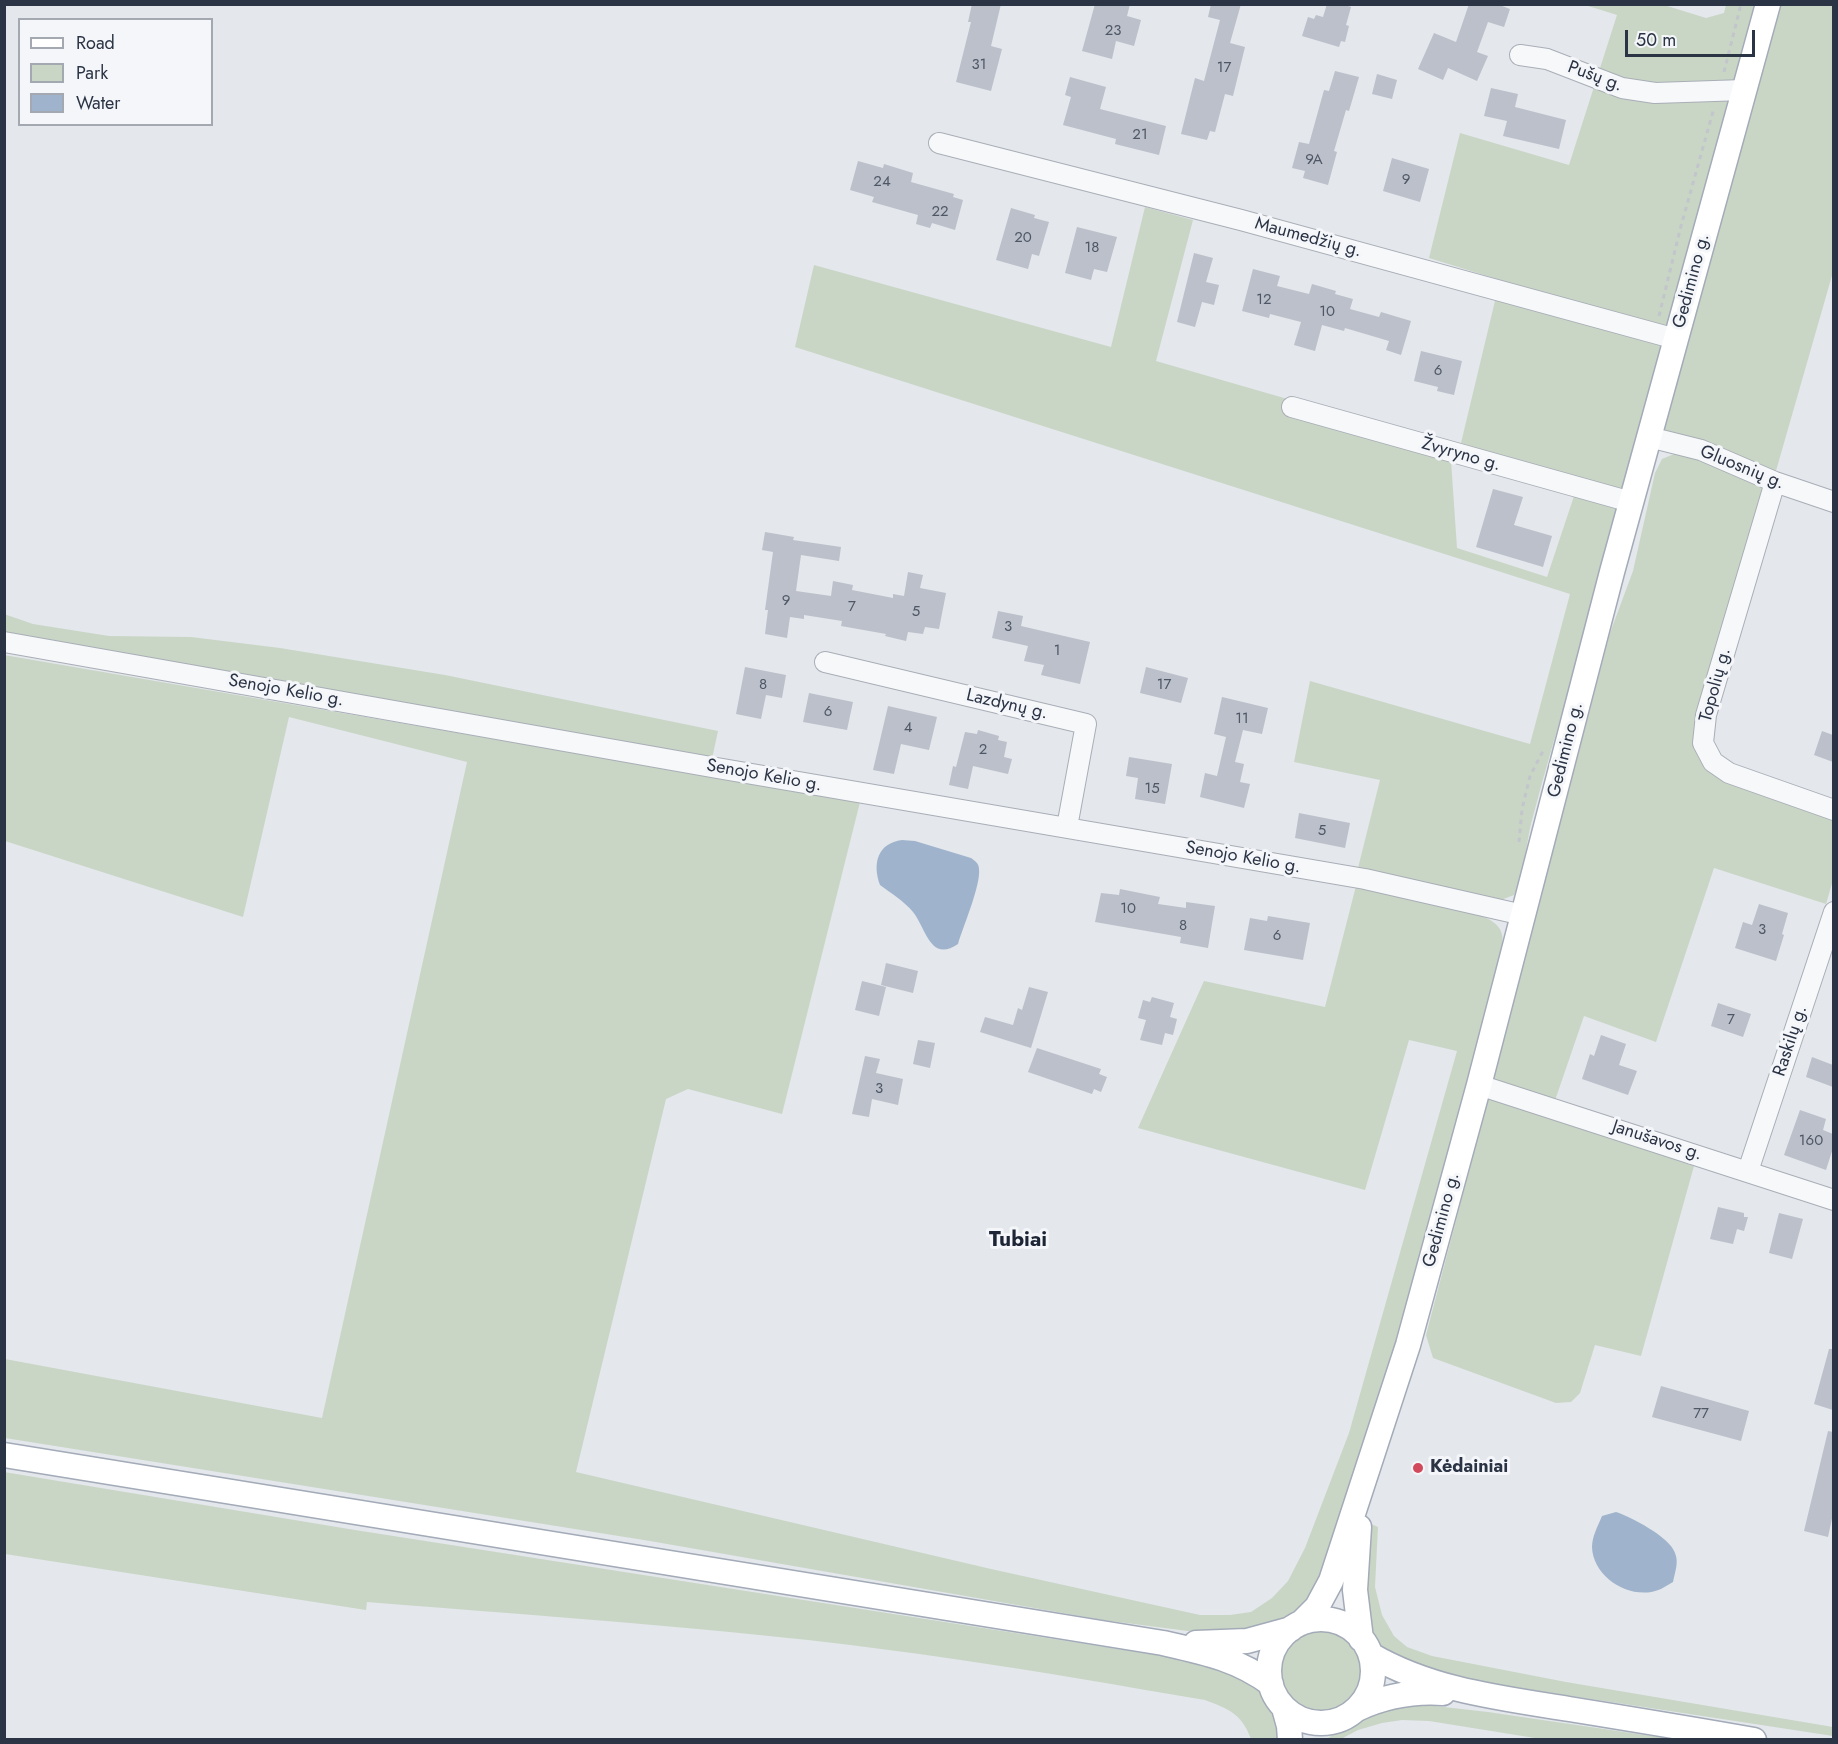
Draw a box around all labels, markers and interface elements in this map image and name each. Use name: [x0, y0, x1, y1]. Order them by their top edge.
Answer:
legend: [18, 18, 213, 126]
scale bar: [1628, 18, 1758, 56]
house number: 23: [1105, 22, 1121, 40]
text: 50 m: [1636, 27, 1676, 53]
text: Road: [76, 30, 115, 56]
house number: 31: [972, 56, 986, 74]
street label: Pušų g.: [1565, 57, 1625, 97]
house number: 17: [1217, 59, 1231, 77]
text: Park: [76, 60, 108, 86]
text: Water: [76, 90, 120, 116]
house number: 21: [1132, 126, 1148, 144]
house number: 9A: [1305, 151, 1323, 169]
house number: 9: [1402, 171, 1410, 189]
house number: 24: [873, 173, 891, 191]
house number: 22: [931, 203, 949, 221]
street label: Maumedžių g.: [1252, 213, 1364, 263]
house number: 20: [1014, 229, 1032, 247]
street label: Gedimino g.: [1669, 231, 1715, 331]
house number: 18: [1085, 239, 1099, 257]
house number: 12: [1256, 291, 1272, 309]
house number: 10: [1319, 303, 1335, 321]
house number: 6: [1434, 362, 1442, 380]
street label: Žvyryno g.: [1419, 433, 1503, 477]
street label: Gluosnių g.: [1697, 441, 1787, 495]
house number: 9: [782, 592, 790, 610]
house number: 7: [848, 598, 856, 616]
house number: 5: [912, 603, 920, 621]
house number: 3: [1004, 618, 1012, 636]
house number: 1: [1054, 642, 1060, 660]
street label: Topolių g.: [1696, 646, 1736, 724]
street label: Senojo Kelio g.: [227, 670, 345, 712]
house number: 8: [759, 676, 767, 694]
house number: 17: [1157, 676, 1171, 694]
street label: Lazdynų g.: [964, 685, 1050, 725]
street label: Gedimino g.: [1544, 700, 1588, 800]
house number: 6: [824, 703, 832, 721]
house number: 11: [1235, 710, 1249, 728]
house number: 4: [904, 719, 912, 737]
house number: 2: [979, 741, 987, 759]
street label: Senojo Kelio g.: [705, 755, 823, 797]
house number: 15: [1144, 780, 1160, 798]
house number: 5: [1318, 822, 1326, 840]
street label: Senojo Kelio g.: [1184, 837, 1302, 879]
house number: 10: [1120, 900, 1136, 918]
house number: 8: [1179, 917, 1187, 935]
house number: 3: [1758, 921, 1766, 939]
house number: 6: [1273, 927, 1281, 945]
street label: Raskilų g.: [1769, 1003, 1813, 1079]
house number: 7: [1727, 1011, 1735, 1029]
house number: 3: [875, 1080, 883, 1098]
street label: Janušavos g.: [1609, 1116, 1705, 1166]
house number: 160: [1799, 1132, 1823, 1150]
street label: Gedimino g.: [1419, 1170, 1465, 1270]
district label: Tubiai: [989, 1228, 1047, 1254]
house number: 77: [1693, 1405, 1709, 1423]
place label: Kėdainiai: [1430, 1457, 1508, 1479]
marker: Kėdainiai: [1411, 1461, 1425, 1475]

